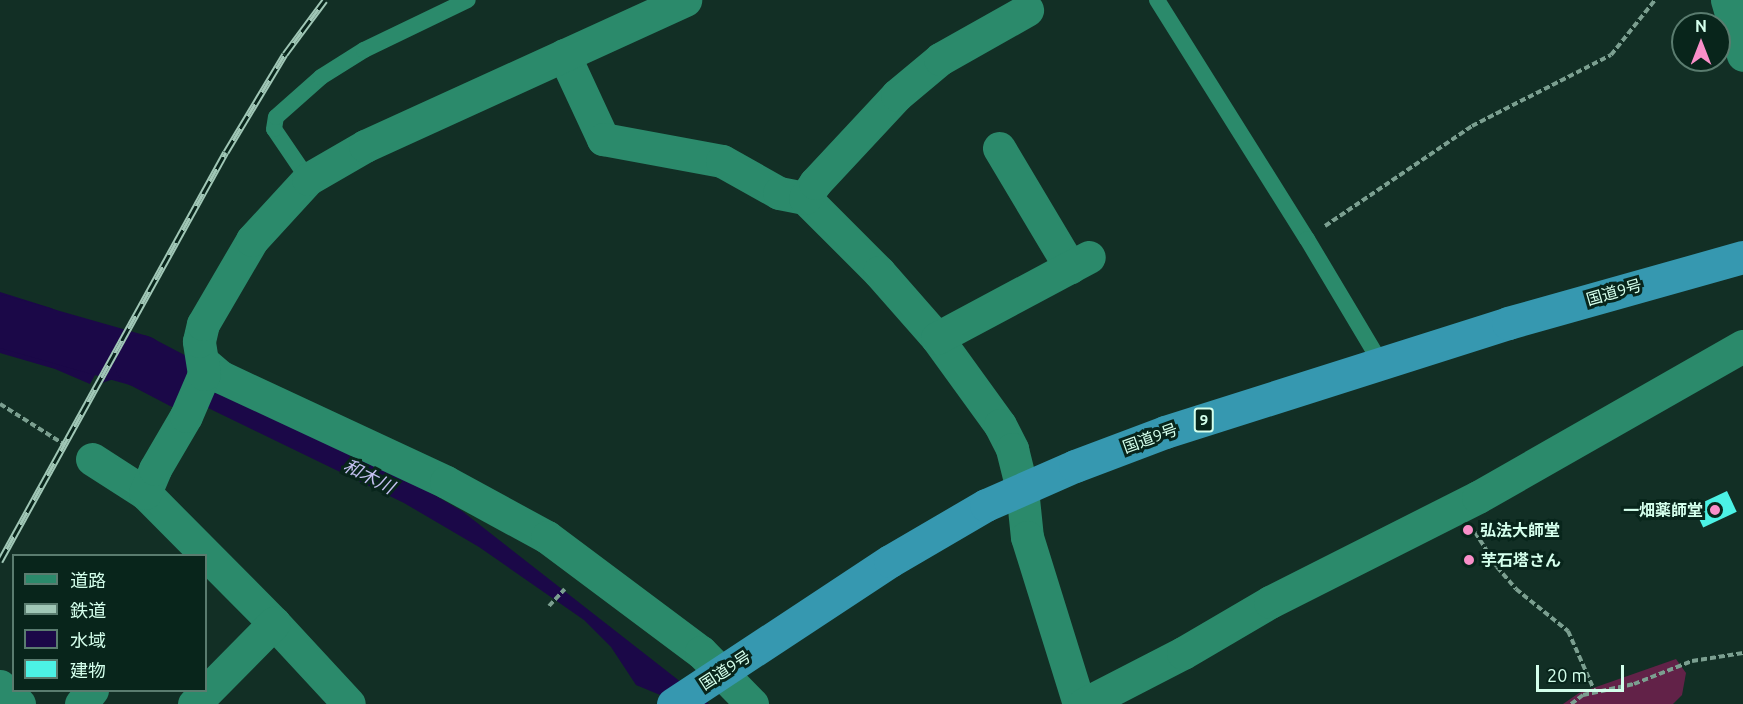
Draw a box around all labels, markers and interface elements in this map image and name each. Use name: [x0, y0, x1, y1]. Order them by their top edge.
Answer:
north arrow: [1671, 12, 1731, 72]
text: N: [1695, 17, 1707, 35]
street label: 国道9号: [1584, 275, 1644, 309]
road number: 9: [1194, 408, 1214, 432]
street label: 国道9号: [1120, 419, 1180, 457]
water label: 和木川: [340, 454, 398, 498]
place label: 一畑薬師堂: [1623, 500, 1703, 520]
marker: 一畑薬師堂: [1708, 503, 1722, 517]
place label: 弘法大師堂: [1480, 520, 1560, 540]
marker: 弘法大師堂: [1461, 523, 1475, 537]
place label: 芋石塔さん: [1481, 550, 1561, 570]
marker: 芋石塔さん: [1462, 553, 1476, 567]
legend: [12, 554, 207, 692]
text: 道路: [70, 570, 106, 590]
text: 鉄道: [70, 600, 106, 620]
text: 水域: [70, 630, 106, 650]
street label: 国道9号: [696, 646, 754, 694]
scale bar: [1539, 653, 1628, 691]
text: 建物: [70, 660, 106, 680]
text: 20 m: [1547, 665, 1587, 685]

